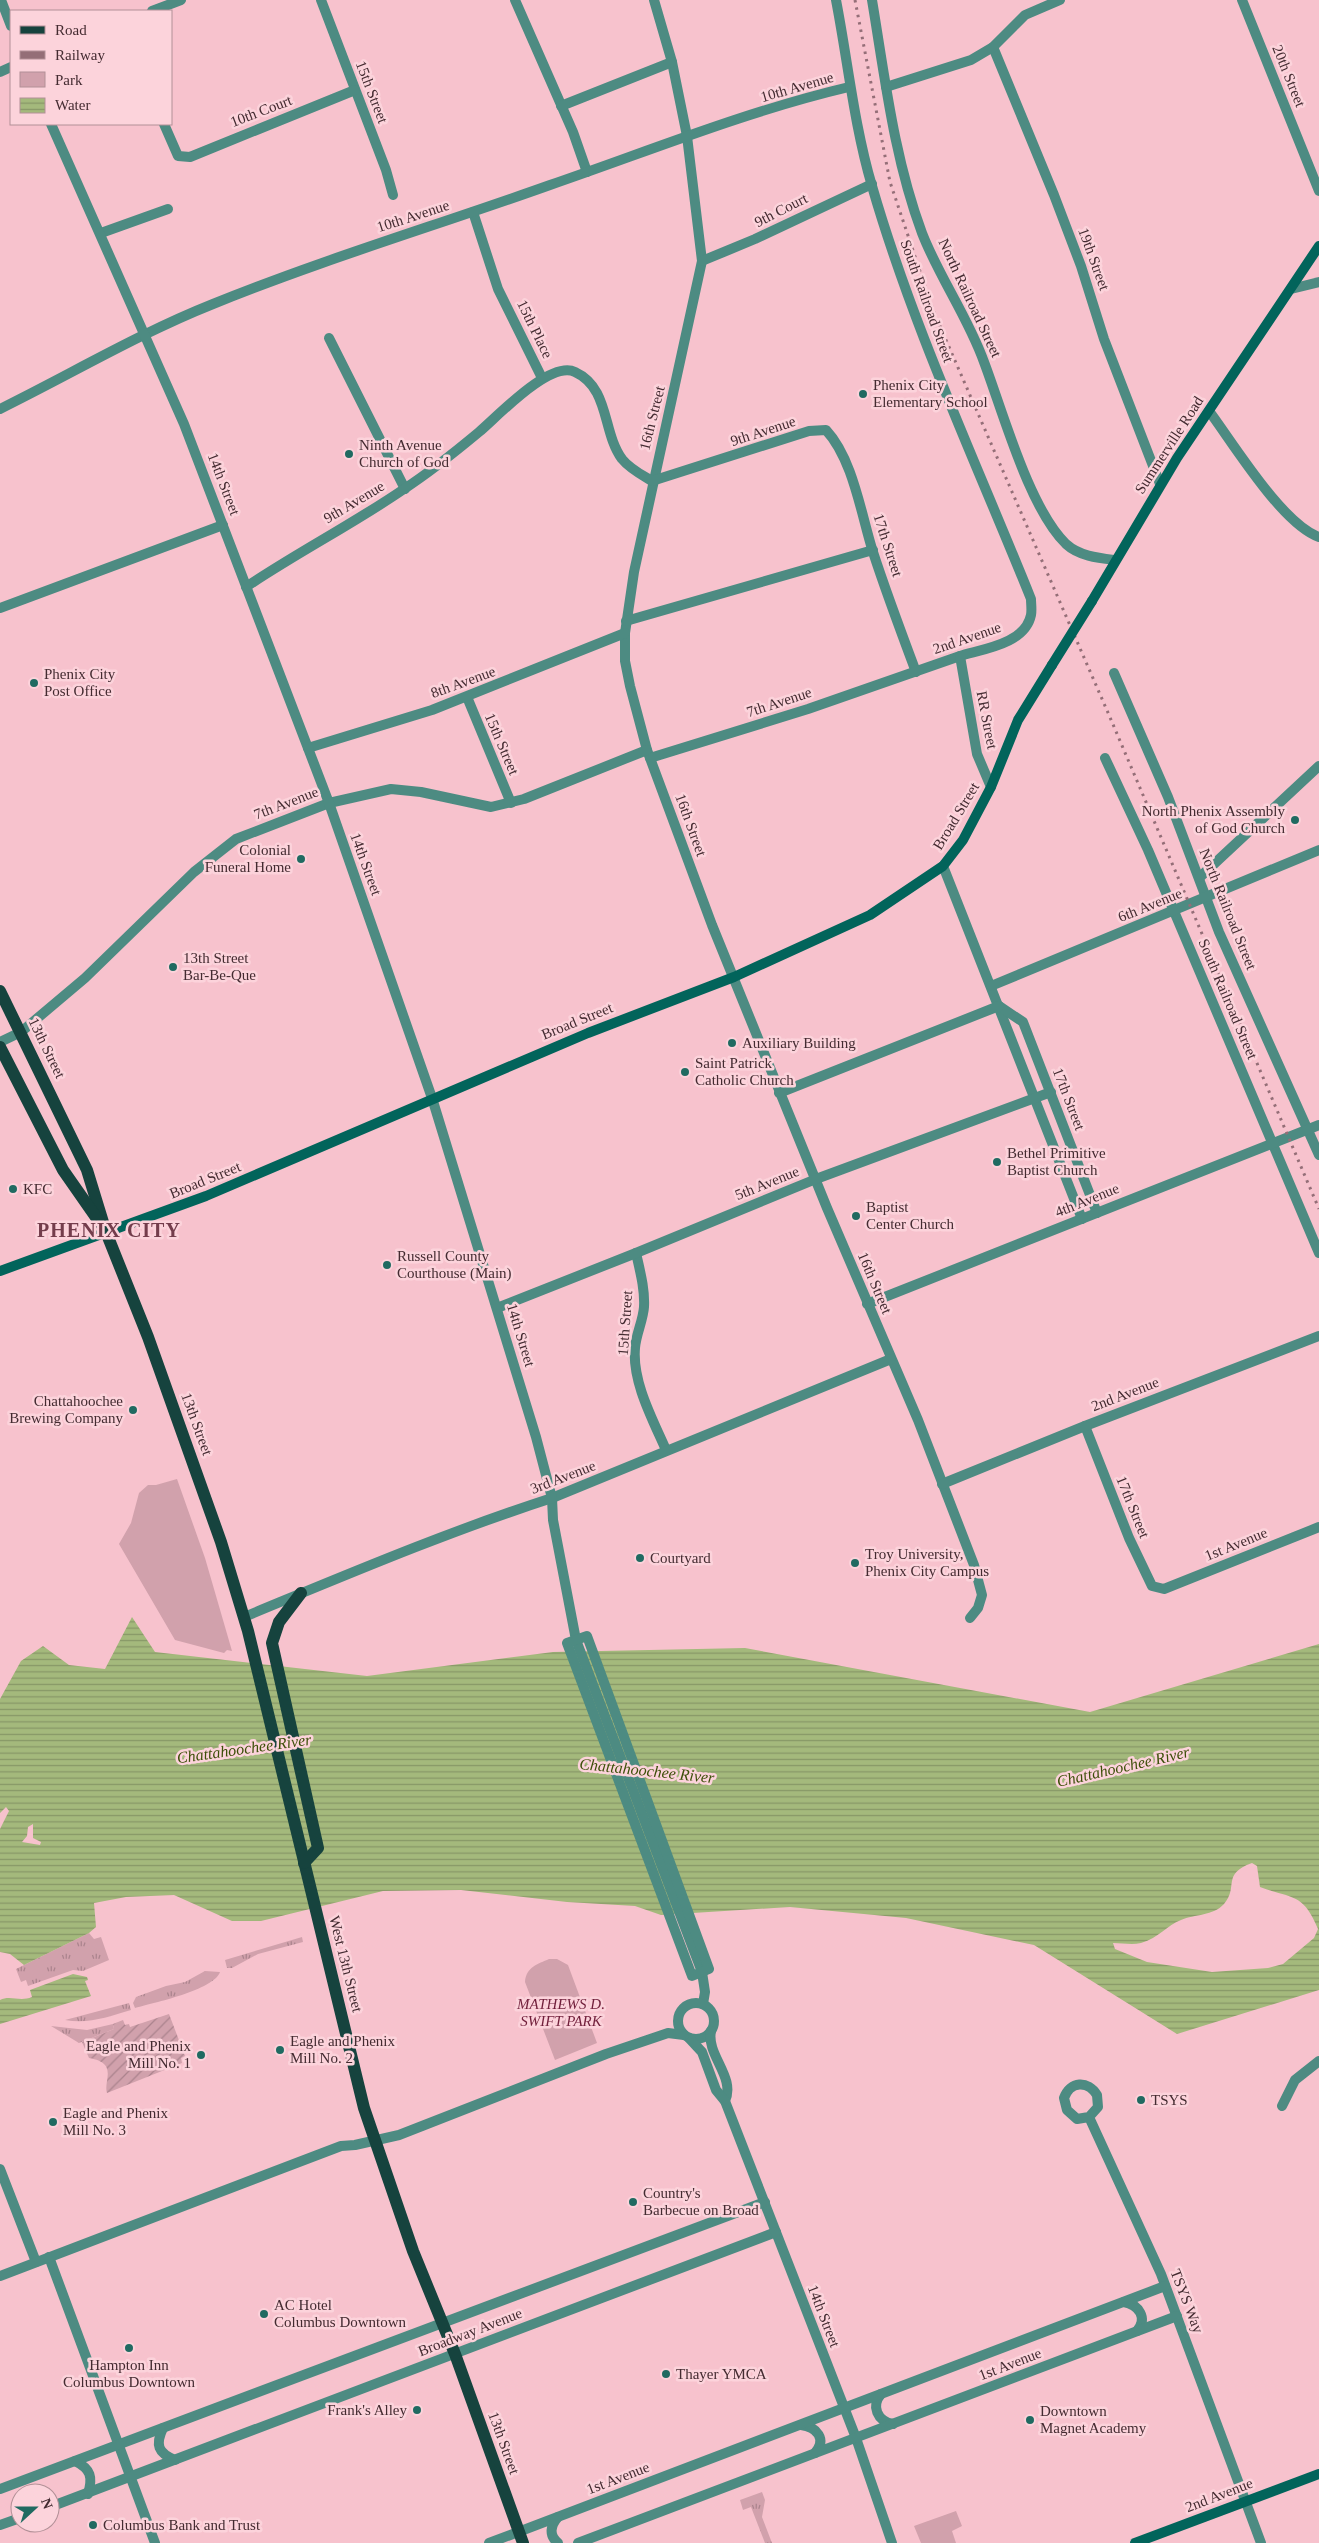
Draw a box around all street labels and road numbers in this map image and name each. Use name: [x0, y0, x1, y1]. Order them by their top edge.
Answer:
street label: 20th Street: [1269, 43, 1309, 110]
street label: 15th Street: [353, 59, 391, 126]
street label: 10th Avenue: [759, 69, 836, 105]
street label: 10th Court: [228, 92, 295, 130]
street label: 9th Court: [752, 190, 811, 230]
street label: 10th Avenue: [375, 197, 452, 235]
street label: 19th Street: [1075, 226, 1113, 293]
street label: North Railroad Street: [935, 236, 1005, 361]
street label: South Railroad Street: [897, 238, 957, 365]
street label: 15th Place: [514, 297, 556, 361]
street label: 16th Street: [636, 384, 668, 452]
street label: Summerville Road: [1132, 393, 1207, 497]
street label: 9th Avenue: [728, 413, 798, 449]
street label: 14th Street: [205, 451, 243, 518]
street label: 9th Avenue: [321, 478, 387, 526]
street label: 17th Street: [870, 511, 906, 579]
street label: 2nd Avenue: [931, 619, 1003, 657]
street label: 8th Avenue: [428, 663, 498, 701]
street label: 7th Avenue: [744, 684, 814, 720]
street label: RR Street: [974, 690, 1001, 751]
street label: 15th Street: [482, 711, 522, 778]
street label: Broad Street: [930, 779, 983, 852]
street label: 7th Avenue: [252, 783, 321, 823]
street label: 16th Street: [672, 792, 710, 859]
street label: 14th Street: [347, 831, 385, 898]
street label: North Railroad Street: [1196, 846, 1260, 973]
street label: 6th Avenue: [1116, 885, 1185, 925]
street label: South Railroad Street: [1195, 936, 1261, 1062]
street label: Broad Street: [539, 999, 616, 1043]
street label: 13th Street: [25, 1015, 69, 1082]
street label: 17th Street: [1050, 1066, 1088, 1133]
street label: Broad Street: [167, 1158, 244, 1202]
street label: 5th Avenue: [733, 1163, 802, 1203]
street label: 4th Avenue: [1053, 1180, 1122, 1220]
street label: 16th Street: [855, 1250, 895, 1317]
street label: 15th Street: [615, 1289, 635, 1356]
street label: 14th Street: [504, 1301, 538, 1369]
street label: 2nd Avenue: [1089, 1374, 1161, 1414]
street label: 13th Street: [178, 1391, 216, 1458]
street label: 3rd Avenue: [528, 1457, 598, 1497]
street label: 17th Street: [1113, 1474, 1153, 1541]
street label: 1st Avenue: [1202, 1524, 1270, 1564]
street label: West 13th Street: [326, 1914, 366, 2015]
street label: TSYS Way: [1167, 2267, 1207, 2336]
street label: 14th Street: [805, 2283, 843, 2350]
street label: Broadway Avenue: [416, 2305, 525, 2359]
street label: 1st Avenue: [976, 2345, 1044, 2383]
street label: 13th Street: [485, 2410, 523, 2477]
street label: 1st Avenue: [584, 2459, 652, 2497]
street label: 2nd Avenue: [1183, 2475, 1255, 2515]

